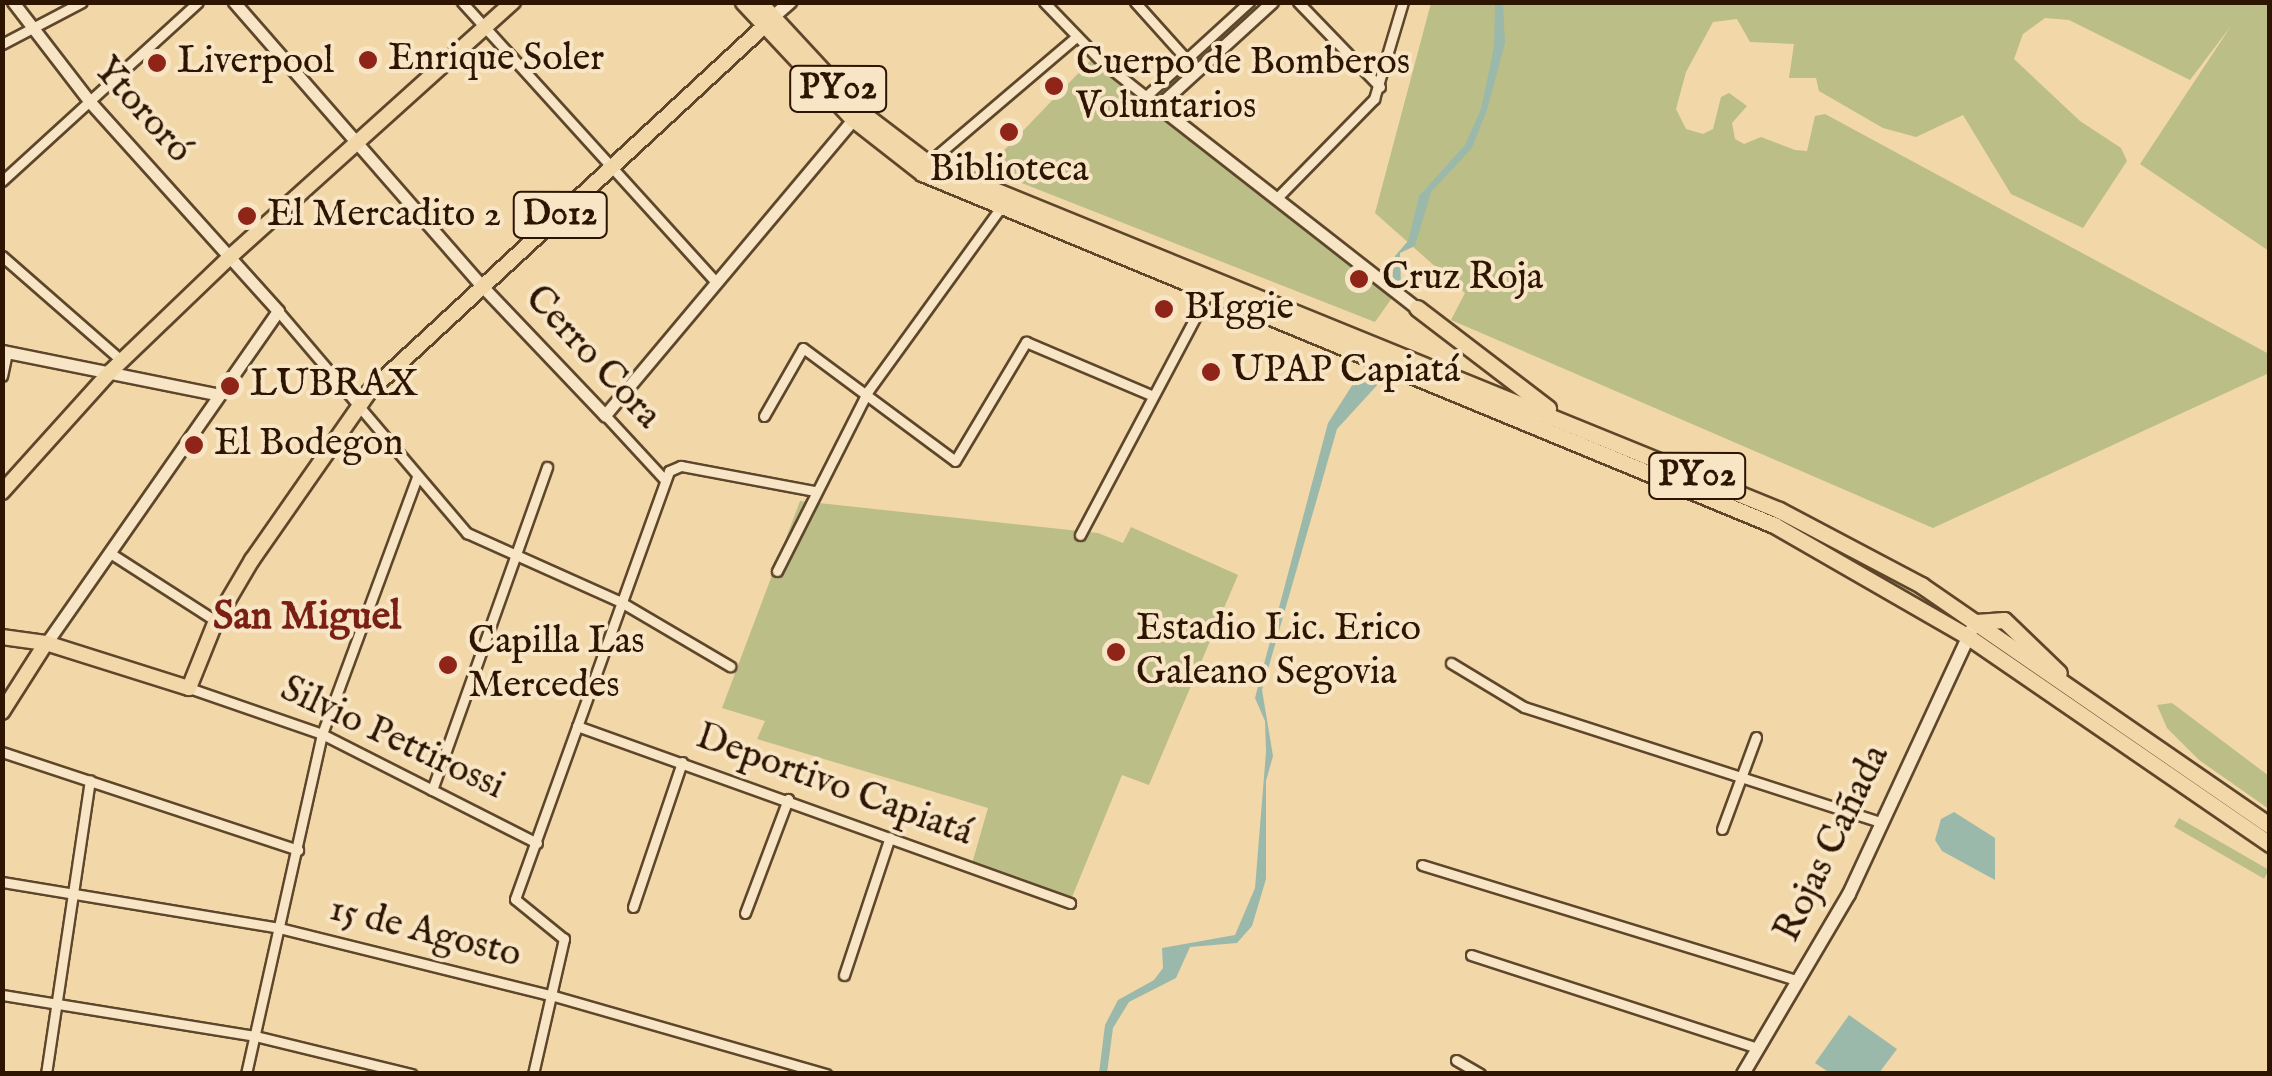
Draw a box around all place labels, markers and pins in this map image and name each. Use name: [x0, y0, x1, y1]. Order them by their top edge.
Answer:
place label: Enrique Soler: [388, 37, 604, 83]
place label: Liverpool: [177, 40, 334, 86]
place label: Cuerpo de Bomberos Voluntarios: [1076, 41, 1410, 130]
marker: Enrique Soler: [357, 49, 379, 71]
marker: Liverpool: [146, 52, 168, 74]
marker: Cuerpo de Bomberos Voluntarios: [1041, 73, 1067, 99]
marker: Biblioteca: [998, 121, 1020, 143]
place label: Biblioteca: [929, 148, 1089, 194]
place label: El Mercadito 2: [267, 193, 501, 239]
marker: El Mercadito 2: [236, 205, 258, 227]
place label: Cruz Roja: [1382, 256, 1543, 302]
marker: Cruz Roja: [1346, 266, 1372, 292]
place label: BIggie: [1184, 286, 1294, 332]
marker: BIggie: [1153, 298, 1175, 320]
place label: UPAP Capiatá: [1231, 349, 1460, 395]
marker: UPAP Capiatá: [1200, 361, 1222, 383]
place label: LUBRAX: [250, 363, 418, 409]
marker: LUBRAX: [219, 375, 241, 397]
place label: El Bodegon: [214, 422, 403, 468]
marker: El Bodegon: [183, 434, 205, 456]
place label: Estadio Lic. Erico Galeano Segovia: [1136, 607, 1421, 696]
place label: Capilla Las Mercedes: [468, 620, 645, 709]
marker: Estadio Lic. Erico Galeano Segovia: [1105, 641, 1127, 663]
marker: Capilla Las Mercedes: [437, 654, 459, 676]

